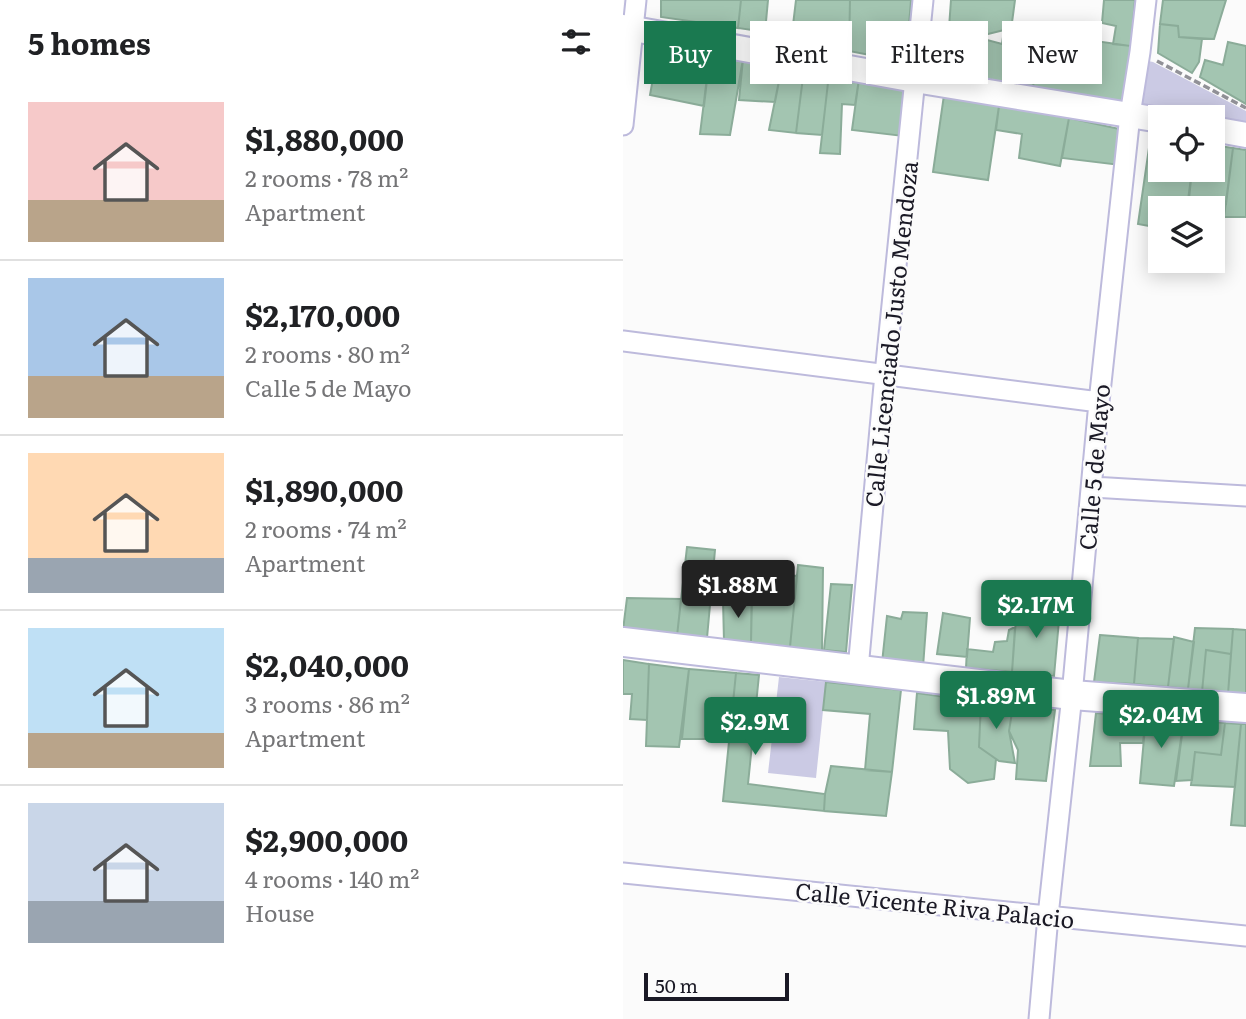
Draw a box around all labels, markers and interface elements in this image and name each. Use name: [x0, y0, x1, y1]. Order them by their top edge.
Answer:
text: 5 homes: [28, 20, 151, 64]
chip: Buy: [644, 21, 736, 84]
chip: Rent: [750, 21, 852, 84]
chip: Filters: [866, 21, 988, 84]
chip: New: [1002, 21, 1102, 84]
icon: filters: [557, 23, 595, 61]
map controls: [1148, 105, 1225, 273]
button: locate: [1148, 105, 1225, 182]
text: $1,880,000: [245, 116, 404, 160]
icon: home: [84, 130, 168, 214]
street label: Calle Licenciado Justo Mendoza: [855, 159, 925, 509]
text: 2 rooms · 78 m²: [245, 160, 408, 194]
text: Apartment: [245, 194, 365, 228]
button: layers: [1148, 196, 1225, 273]
text: $2,170,000: [245, 292, 400, 336]
icon: home: [84, 306, 168, 390]
text: 2 rooms · 80 m²: [245, 336, 410, 370]
text: Calle 5 de Mayo: [245, 370, 412, 404]
street label: Calle 5 de Mayo: [1069, 383, 1117, 551]
text: $1,890,000: [245, 467, 404, 511]
icon: home: [84, 481, 168, 565]
text: 2 rooms · 74 m²: [245, 511, 407, 545]
text: Apartment: [245, 545, 365, 579]
pin: $1.88M: [681, 560, 795, 620]
text: $1.88M: [698, 566, 778, 600]
pin: $2.17M: [979, 580, 1093, 640]
text: $2.17M: [997, 586, 1075, 620]
text: $2,040,000: [245, 642, 409, 686]
icon: home: [84, 656, 168, 740]
pin: $1.89M: [939, 672, 1053, 731]
text: $1.89M: [956, 677, 1036, 711]
text: 3 rooms · 86 m²: [245, 686, 410, 720]
pin: $2.04M: [1104, 690, 1218, 750]
text: $2.04M: [1119, 696, 1203, 730]
pin: $2.9M: [706, 698, 804, 757]
text: $2.9M: [720, 703, 790, 737]
text: Apartment: [245, 720, 365, 754]
text: $2,900,000: [245, 817, 408, 861]
icon: home: [84, 831, 168, 915]
text: 4 rooms · 140 m²: [245, 861, 419, 895]
street label: Calle Vicente Riva Palacio: [794, 872, 1076, 936]
text: House: [245, 895, 314, 929]
scale bar: [644, 970, 789, 1002]
text: 50 m: [655, 971, 698, 999]

